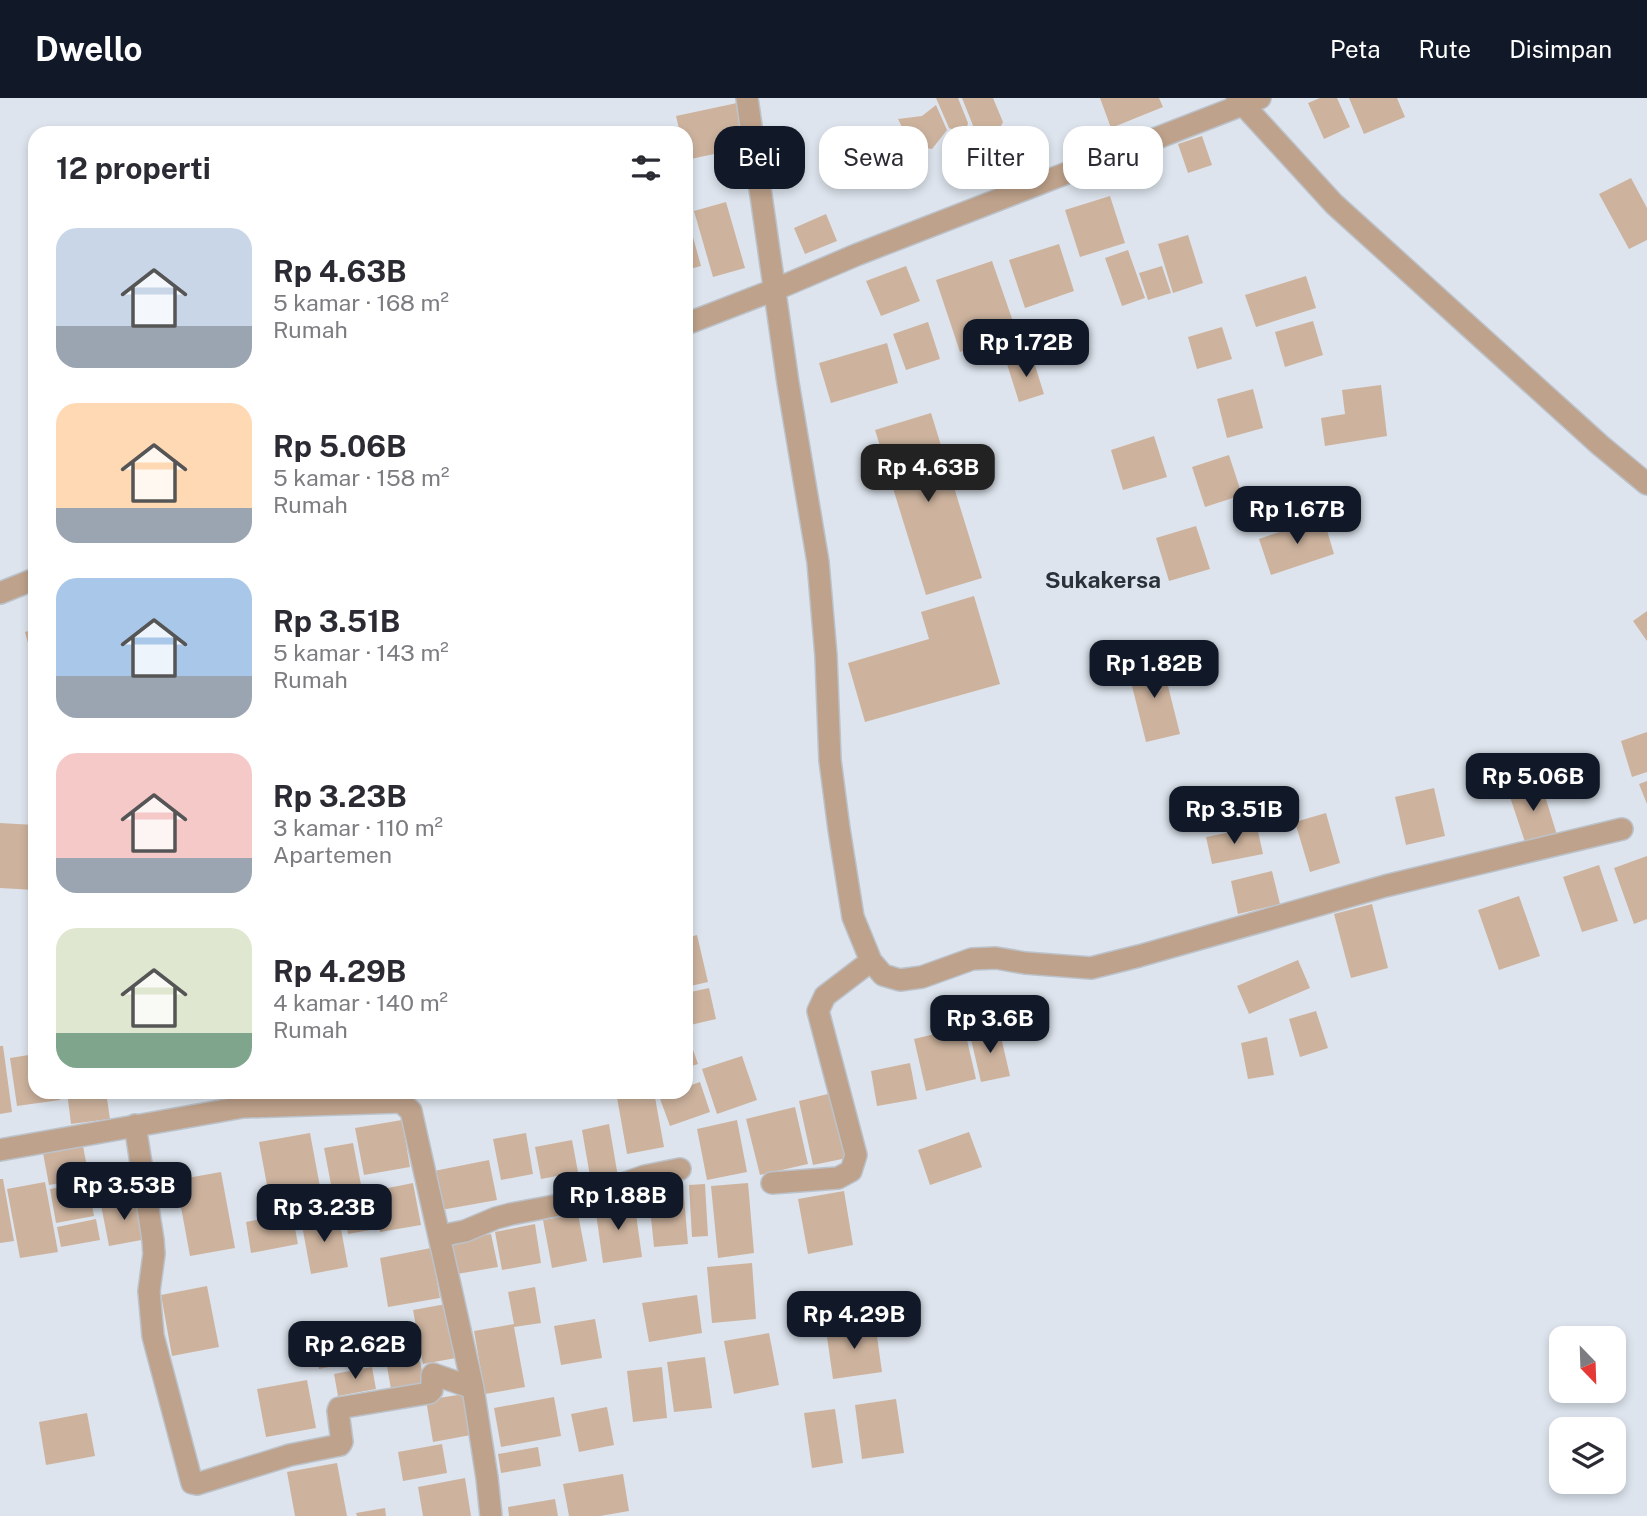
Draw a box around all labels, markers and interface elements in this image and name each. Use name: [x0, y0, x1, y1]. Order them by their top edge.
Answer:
text: Dwello: [35, 30, 143, 68]
text: Peta: [1330, 35, 1381, 63]
text: Rute: [1419, 35, 1471, 63]
text: Disimpan: [1509, 35, 1612, 63]
chip: Beli: [714, 126, 805, 189]
chip: Sewa: [819, 126, 928, 189]
chip: Filter: [942, 126, 1049, 189]
chip: Baru: [1063, 126, 1163, 189]
icon: filters: [627, 149, 665, 187]
text: 12 properti: [56, 150, 211, 186]
text: Rp 4.63B: [273, 253, 407, 289]
icon: home: [112, 256, 196, 340]
text: 5 kamar · 168 m²: [273, 289, 449, 316]
text: Rumah: [273, 316, 348, 343]
pin: Rp 1.72B: [954, 320, 1098, 379]
text: Rp 1.72B: [979, 328, 1073, 355]
text: Rp 5.06B: [273, 428, 407, 464]
icon: home: [112, 431, 196, 515]
pin: Rp 4.63B: [856, 444, 1000, 504]
text: Rp 4.63B: [877, 453, 979, 480]
text: 5 kamar · 158 m²: [273, 464, 449, 491]
pin: Rp 1.67B: [1225, 486, 1369, 546]
text: Rumah: [273, 491, 348, 518]
text: Rp 1.67B: [1249, 495, 1345, 522]
district label: Sukakersa: [1045, 566, 1161, 593]
text: Rp 3.51B: [273, 603, 400, 639]
icon: home: [112, 606, 196, 690]
text: 5 kamar · 143 m²: [273, 639, 449, 666]
pin: Rp 1.82B: [1082, 640, 1226, 700]
text: Rp 1.82B: [1106, 649, 1202, 676]
text: Rumah: [273, 666, 348, 693]
pin: Rp 5.06B: [1461, 754, 1605, 813]
text: Rp 5.06B: [1482, 762, 1584, 789]
text: Rp 3.23B: [273, 778, 407, 814]
icon: home: [112, 781, 196, 865]
pin: Rp 3.51B: [1162, 786, 1306, 846]
text: Rp 3.51B: [1185, 795, 1283, 822]
text: 3 kamar · 110 m²: [273, 814, 443, 841]
text: Apartemen: [273, 841, 392, 868]
text: Rp 4.29B: [273, 953, 406, 989]
icon: home: [112, 956, 196, 1040]
text: 4 kamar · 140 m²: [273, 989, 448, 1016]
pin: Rp 3.6B: [925, 996, 1055, 1055]
text: Rp 3.6B: [946, 1004, 1034, 1031]
text: Rumah: [273, 1016, 348, 1043]
pin: Rp 3.53B: [52, 1162, 196, 1222]
text: Rp 3.53B: [72, 1171, 176, 1198]
pin: Rp 1.88B: [546, 1172, 690, 1232]
text: Rp 1.88B: [569, 1181, 667, 1208]
pin: Rp 3.23B: [252, 1184, 396, 1244]
text: Rp 3.23B: [273, 1193, 375, 1220]
pin: Rp 4.29B: [782, 1292, 926, 1351]
text: Rp 4.29B: [803, 1300, 905, 1327]
pin: Rp 2.62B: [283, 1322, 427, 1381]
north arrow: [1549, 1326, 1626, 1404]
map controls: [1549, 1326, 1626, 1494]
text: Rp 2.62B: [304, 1330, 406, 1357]
button: layers: [1549, 1417, 1626, 1494]

